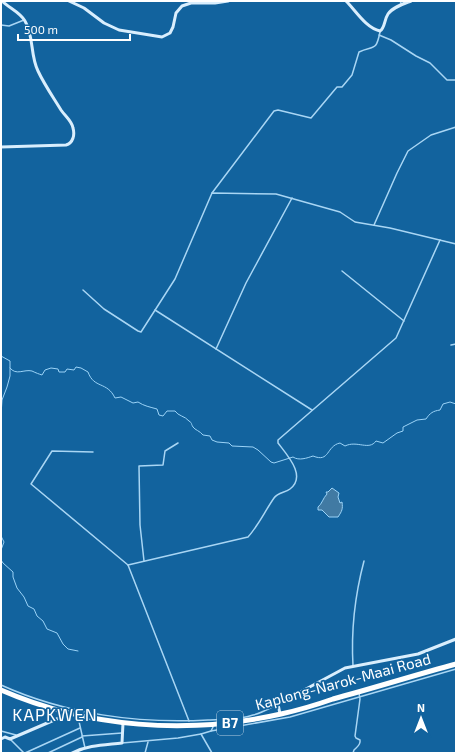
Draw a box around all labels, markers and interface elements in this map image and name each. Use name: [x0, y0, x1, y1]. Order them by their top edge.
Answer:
scale bar: [18, 16, 130, 42]
text: 500 m: [24, 22, 58, 36]
street label: Kaplong-Narok-Maai Road: [253, 650, 433, 714]
north arrow: [401, 698, 441, 738]
district label: KAPKWEN: [12, 704, 98, 724]
road number: B7: [217, 711, 243, 735]

